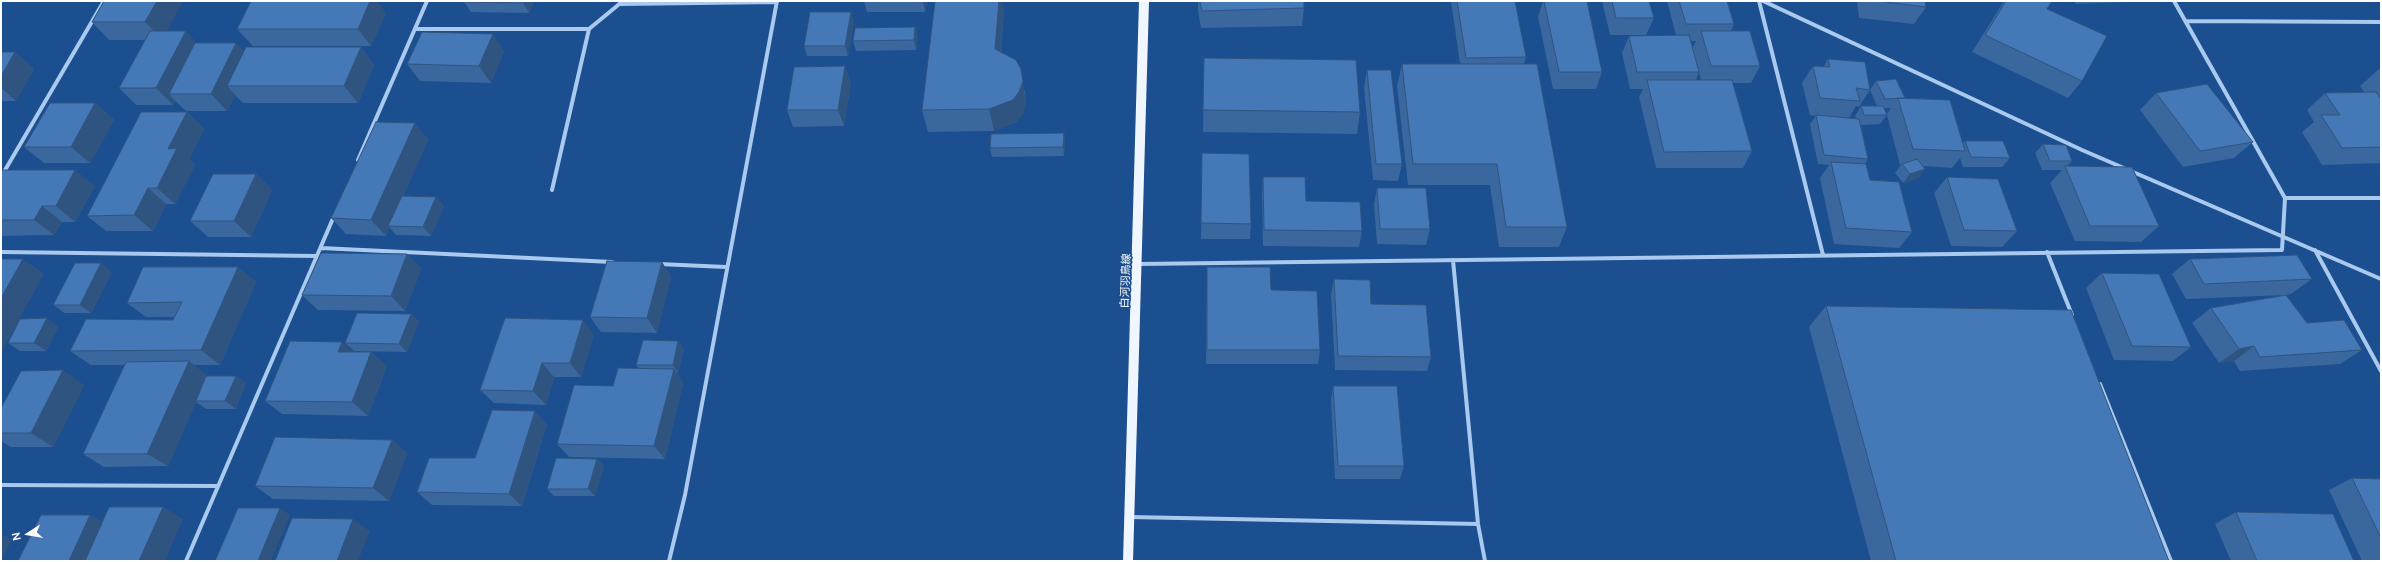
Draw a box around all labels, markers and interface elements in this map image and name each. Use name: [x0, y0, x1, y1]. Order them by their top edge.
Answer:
street label: 白河羽鳥線: [1118, 253, 1134, 309]
north arrow: [8, 514, 48, 554]
text: N: [8, 531, 24, 542]

